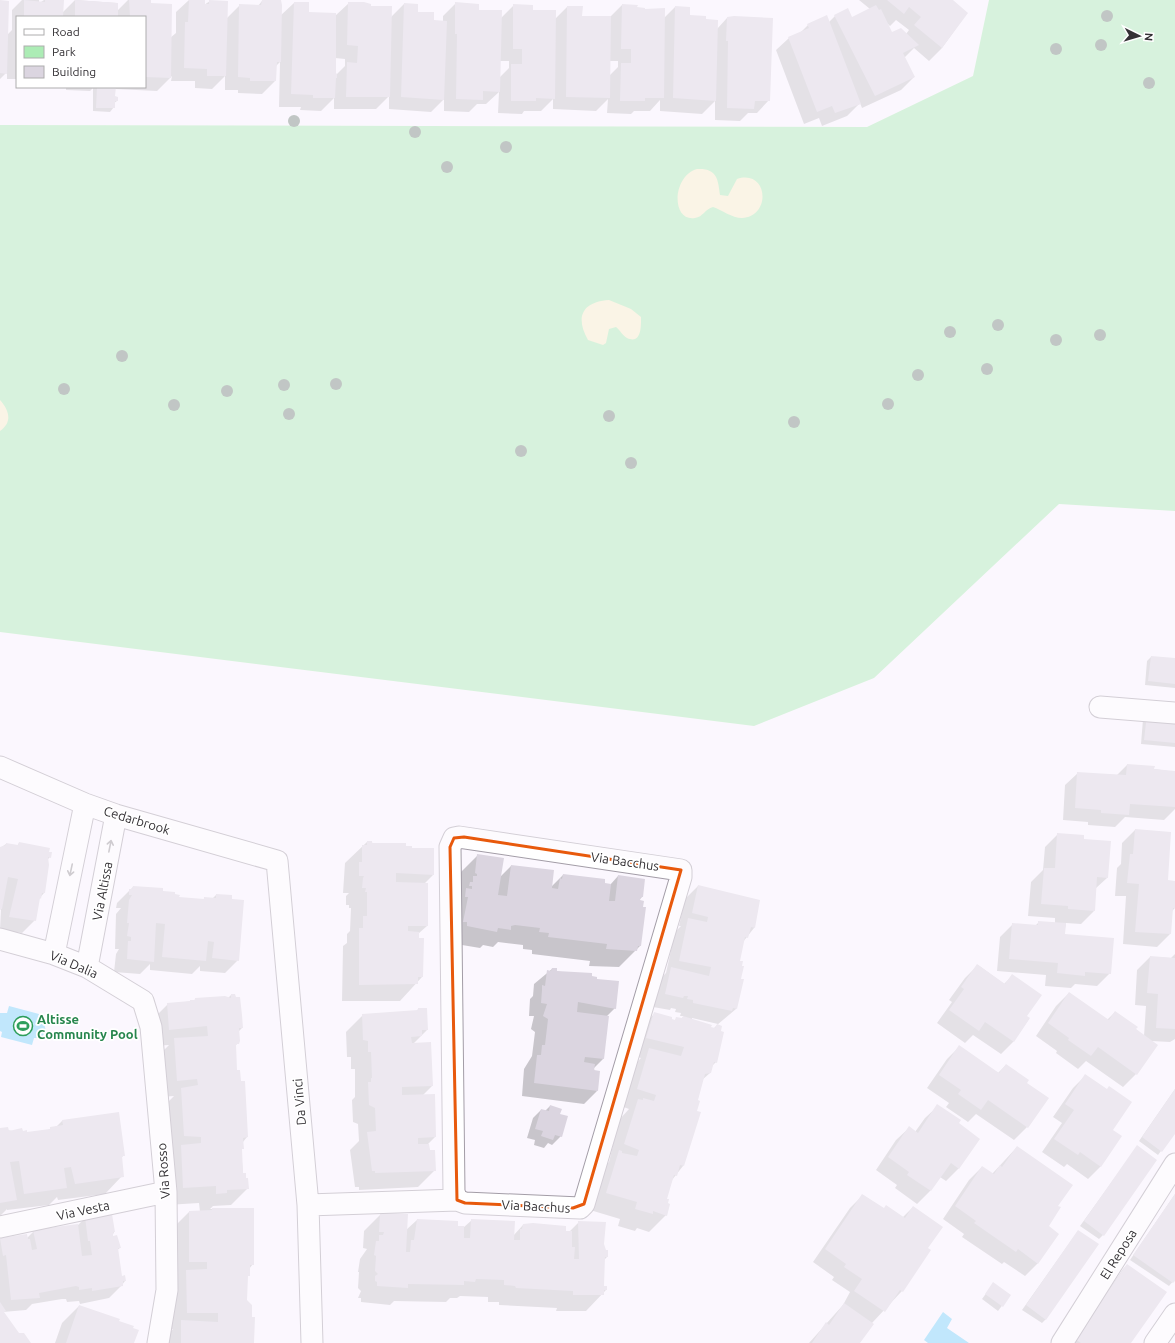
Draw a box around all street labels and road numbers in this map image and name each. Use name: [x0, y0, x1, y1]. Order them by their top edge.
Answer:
street label: Cedarbrook: [102, 803, 172, 837]
street label: Via Bacchus: [590, 849, 660, 873]
street label: Via Altissa: [89, 860, 115, 922]
street label: Via Dalia: [48, 948, 100, 980]
street label: Da Vinci: [290, 1078, 308, 1126]
street label: Via Rosso: [154, 1143, 172, 1199]
street label: Via Bacchus: [501, 1197, 571, 1215]
street label: Via Vesta: [55, 1198, 111, 1222]
street label: El Reposa: [1097, 1226, 1139, 1282]

